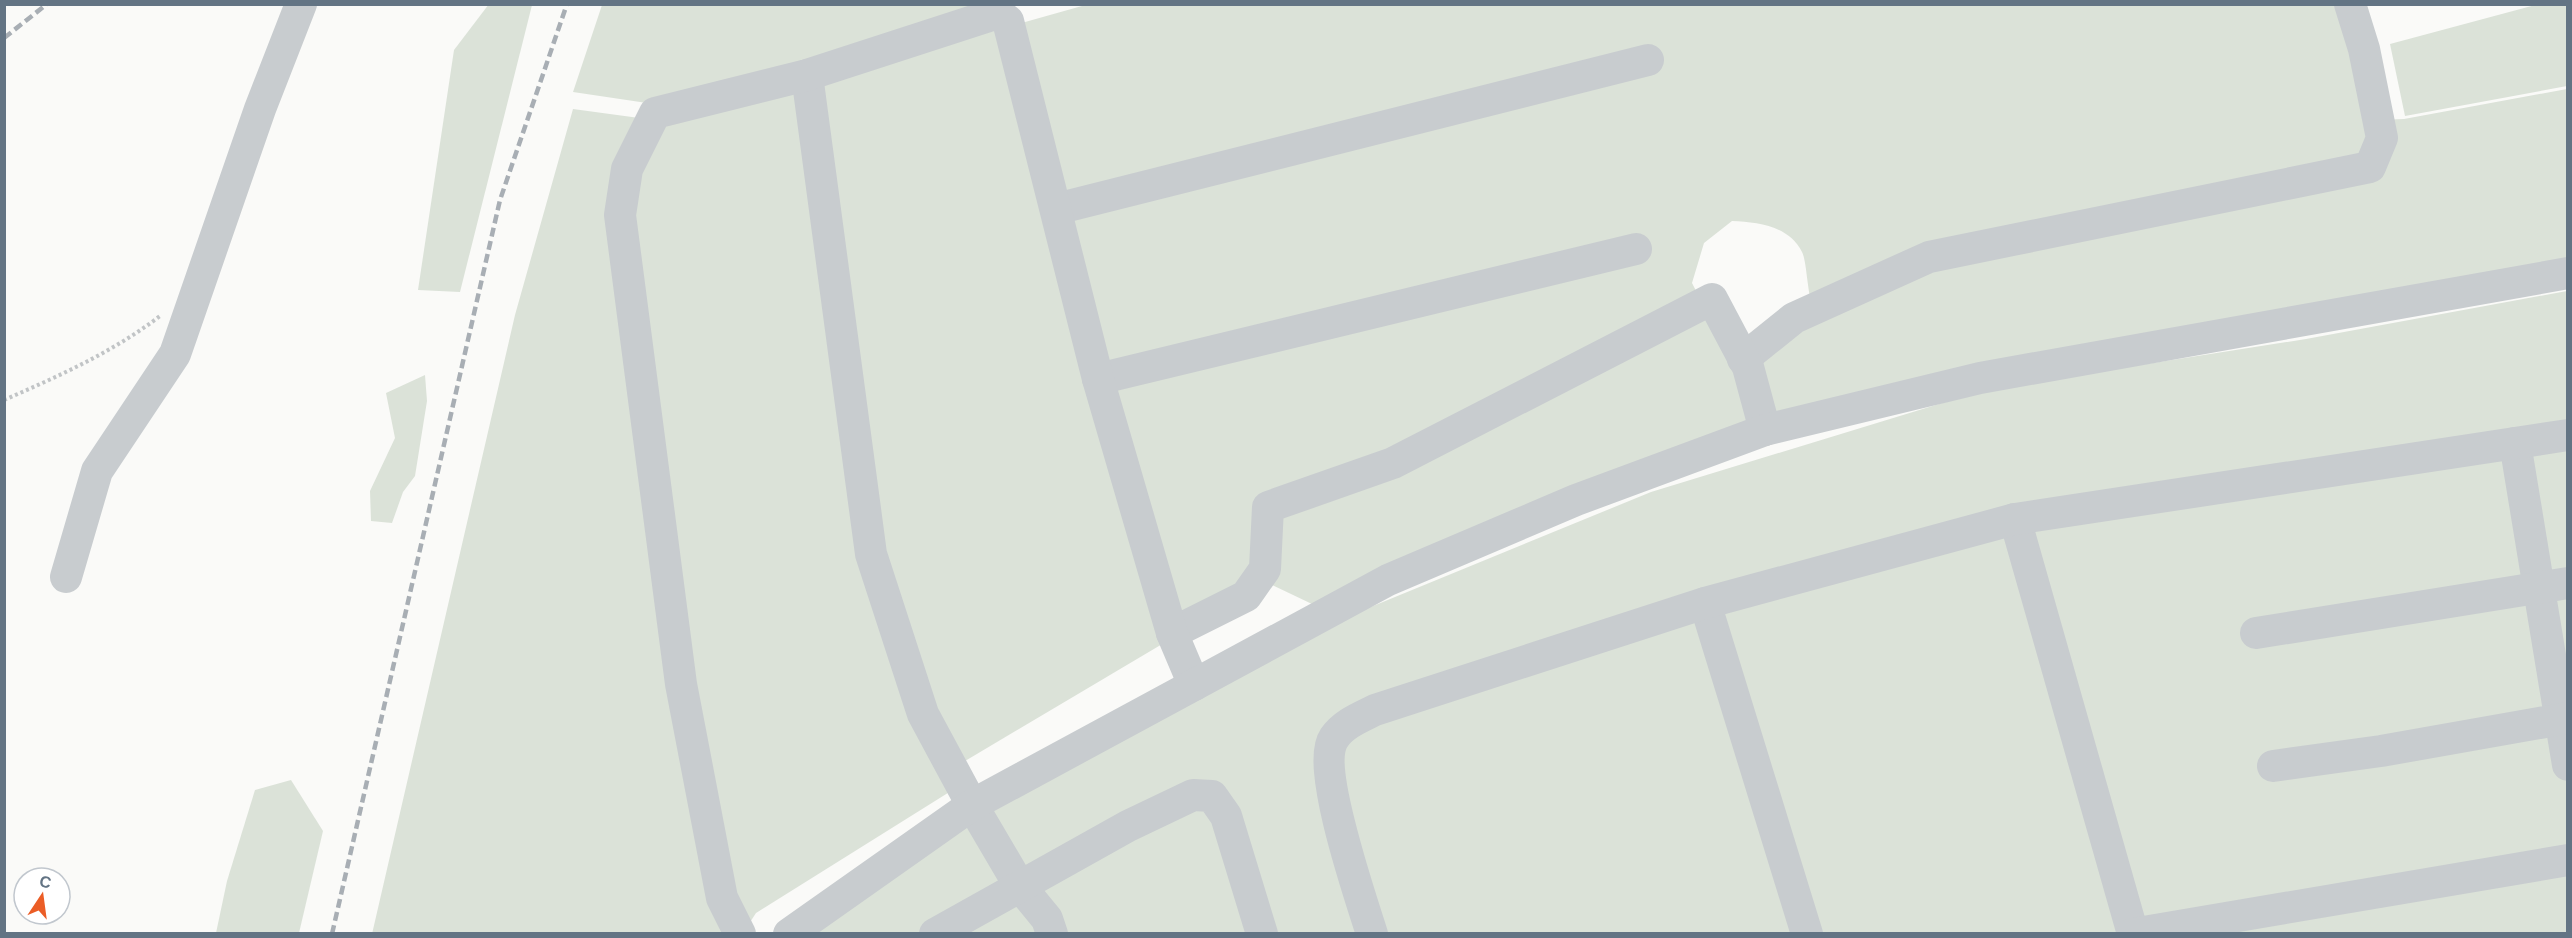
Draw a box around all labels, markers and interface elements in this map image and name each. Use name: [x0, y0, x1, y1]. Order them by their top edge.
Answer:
north arrow: [12, 866, 72, 926]
text: С: [38, 870, 54, 892]

